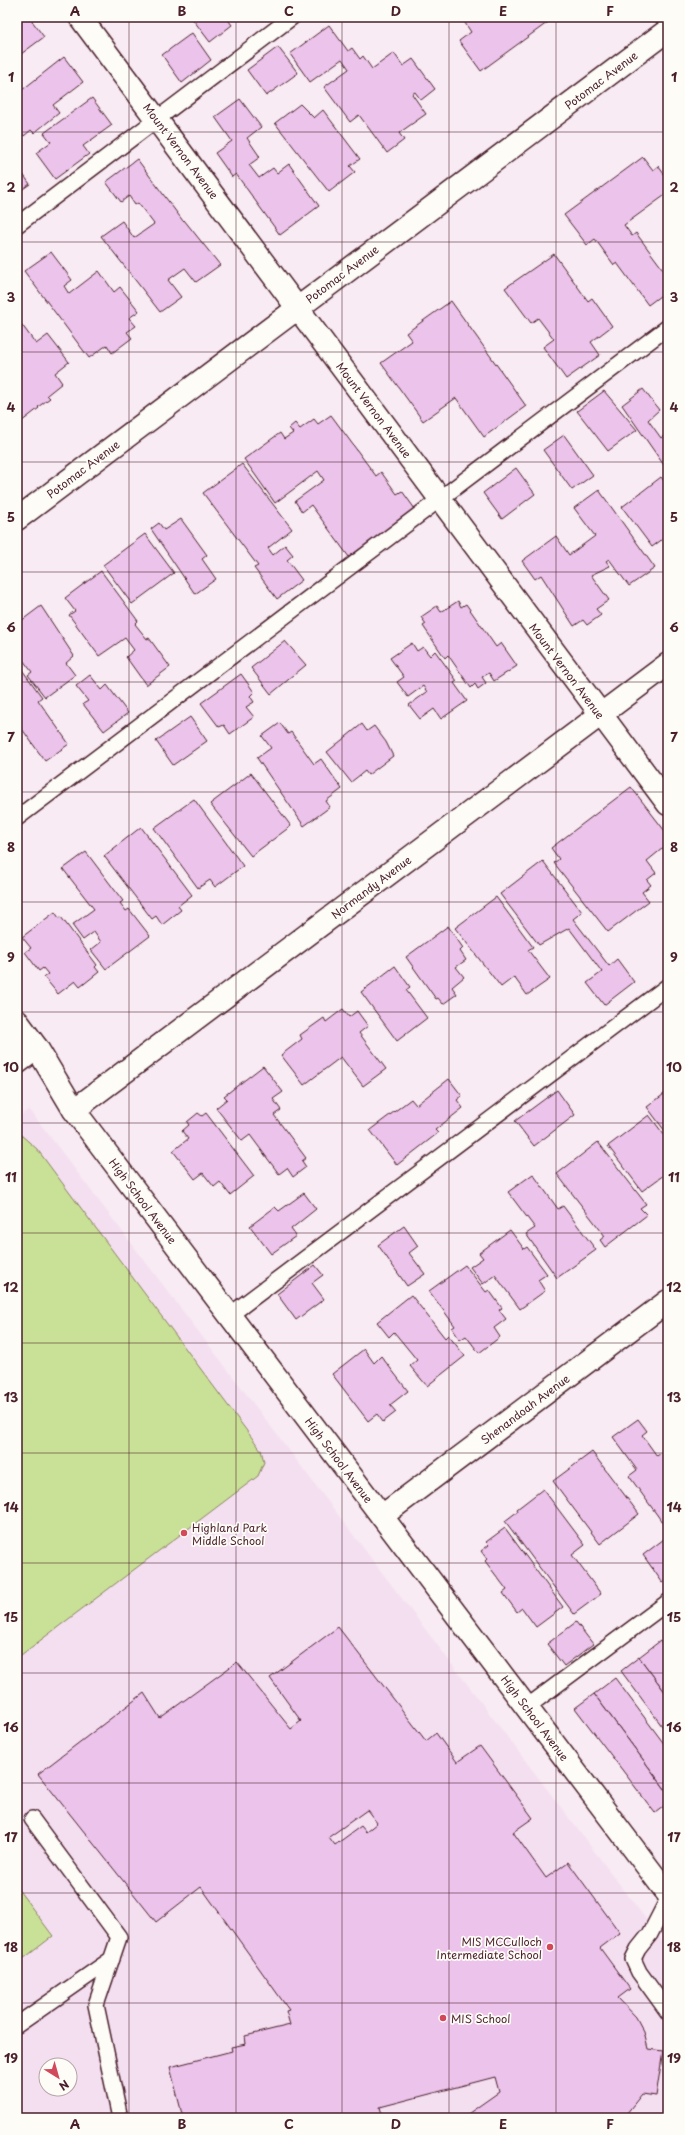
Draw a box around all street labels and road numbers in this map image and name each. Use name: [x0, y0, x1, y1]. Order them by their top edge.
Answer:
street label: Potomac Avenue: [561, 47, 641, 113]
street label: Mount Vernon Avenue: [139, 100, 223, 202]
street label: Potomac Avenue: [302, 241, 382, 307]
street label: Mount Vernon Avenue: [332, 359, 416, 461]
street label: Potomac Avenue: [43, 436, 123, 502]
street label: Mount Vernon Avenue: [525, 620, 609, 722]
street label: Normandy Avenue: [327, 851, 415, 923]
street label: High School Avenue: [105, 1155, 181, 1247]
street label: Shenandoah Avenue: [477, 1370, 573, 1448]
street label: High School Avenue: [301, 1414, 377, 1506]
street label: High School Avenue: [497, 1672, 573, 1764]

